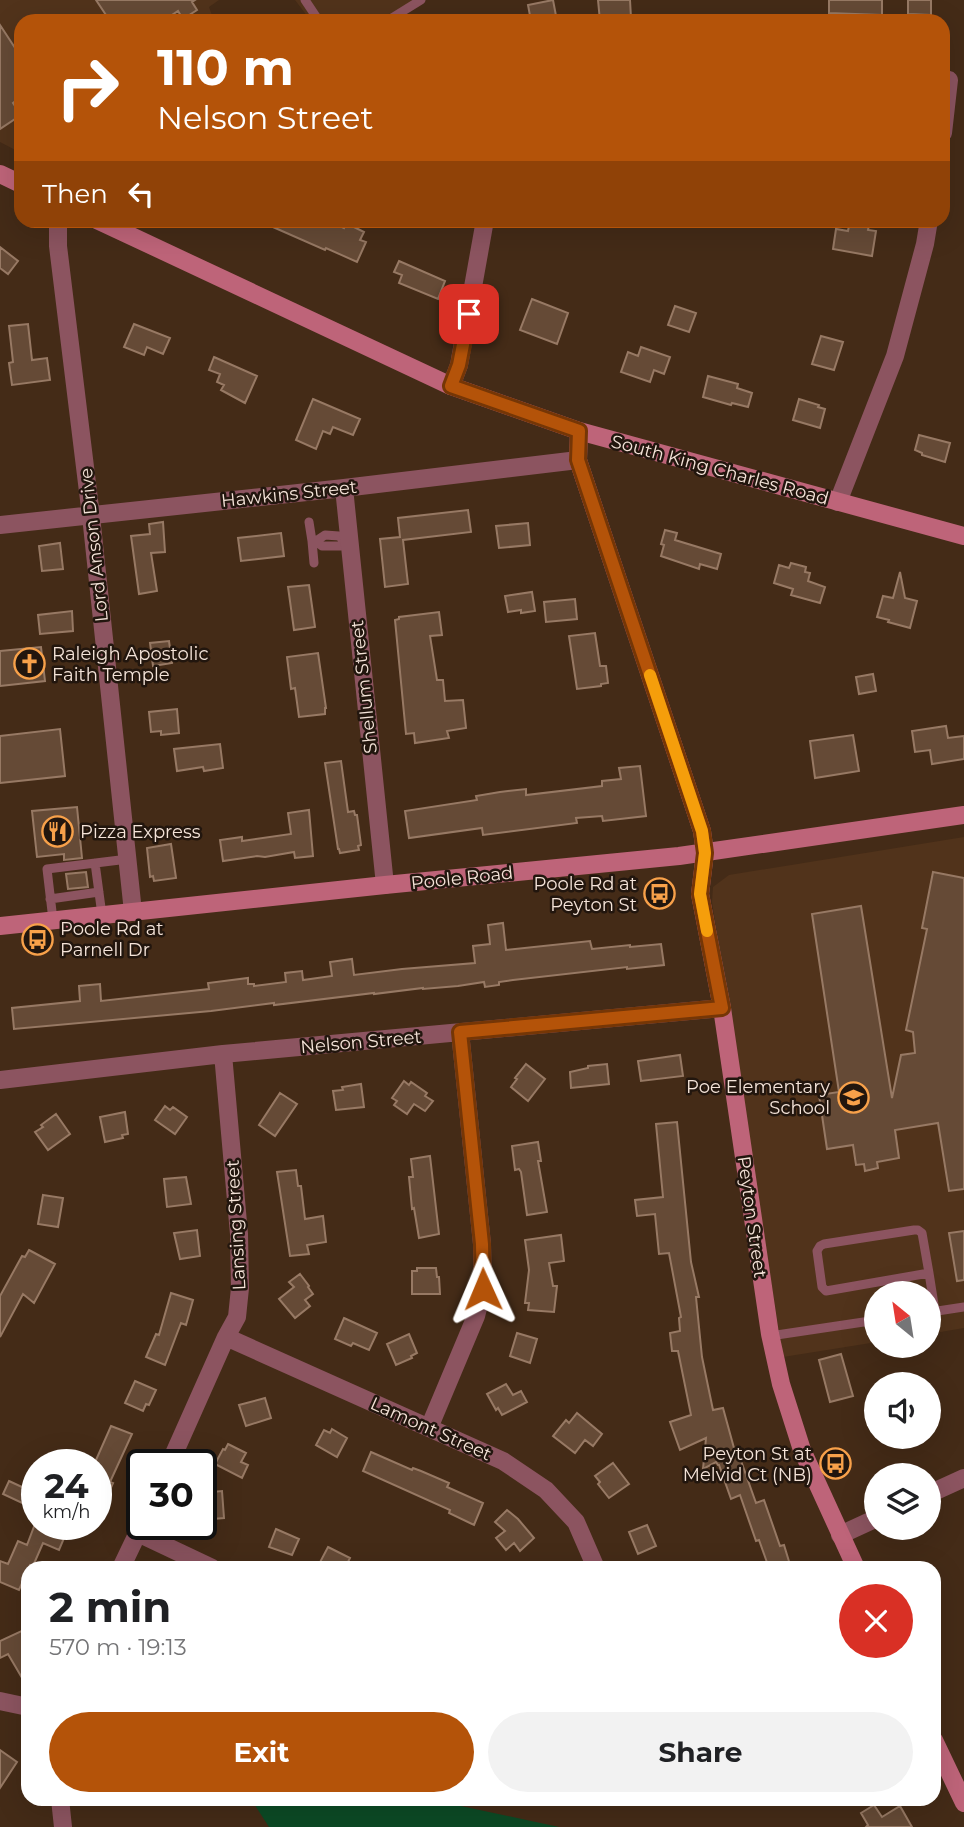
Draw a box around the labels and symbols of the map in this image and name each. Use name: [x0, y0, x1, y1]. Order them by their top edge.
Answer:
pin: [439, 284, 499, 344]
street label: South King Charles Road: [609, 430, 831, 510]
street label: Lord Anson Drive: [75, 467, 113, 623]
street label: Hawkins Street: [220, 476, 358, 512]
street label: Shellum Street: [346, 619, 382, 755]
place label: Raleigh Apostolic Faith Temple: [52, 643, 209, 686]
church icon: Raleigh Apostolic Faith Temple: [12, 647, 46, 681]
restaurant icon: Pizza Express: [40, 815, 74, 849]
place label: Pizza Express: [80, 821, 201, 843]
street label: Poole Road: [410, 862, 514, 894]
place label: Poole Rd at Peyton St: [533, 873, 637, 916]
bus stop icon: Poole Rd at Peyton St: [643, 877, 677, 911]
place label: Poole Rd at Parnell Dr: [60, 918, 164, 961]
bus stop icon: Poole Rd at Parnell Dr: [20, 922, 54, 956]
street label: Nelson Street: [299, 1026, 423, 1058]
place label: Poe Elementary School: [686, 1076, 830, 1119]
school or university icon: Poe Elementary School: [836, 1080, 870, 1114]
street label: Peyton Street: [733, 1155, 771, 1279]
street label: Lansing Street: [222, 1159, 250, 1291]
position arrow: [446, 1252, 520, 1326]
north arrow: [864, 1281, 942, 1358]
street label: Lamont Street: [367, 1392, 495, 1466]
place label: Peyton St at Melvid Ct (NB): [683, 1443, 812, 1486]
bus stop icon: Peyton St at Melvid Ct (NB): [818, 1447, 852, 1481]
speed limit sign: 30: [126, 1449, 217, 1540]

